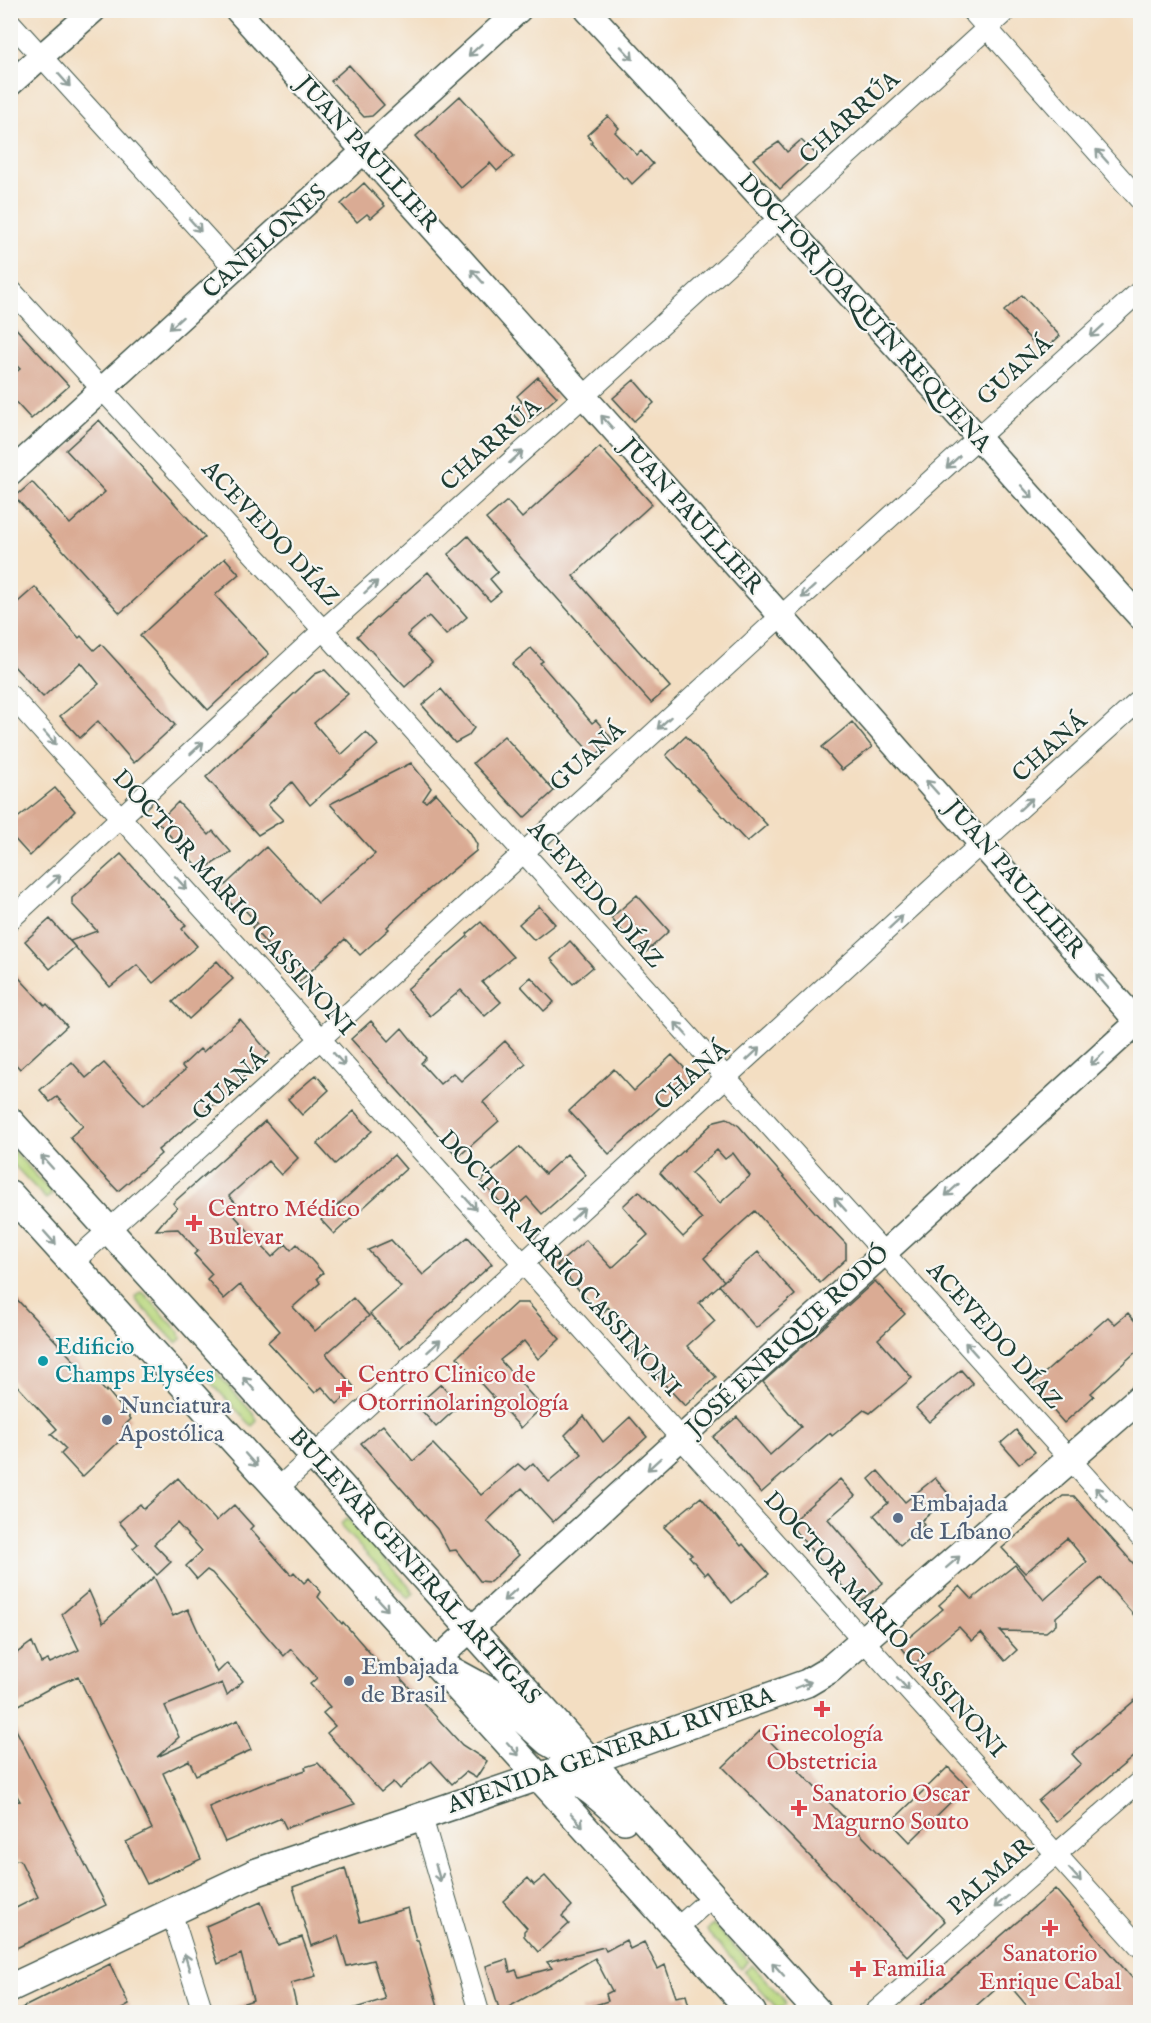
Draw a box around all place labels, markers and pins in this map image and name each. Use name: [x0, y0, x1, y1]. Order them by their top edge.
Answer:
place label: Centro Médico Bulevar: [208, 1194, 360, 1253]
marker: Centro Médico Bulevar: [185, 1214, 203, 1232]
place label: Edificio Champs Elysées: [55, 1332, 214, 1391]
marker: Edificio Champs Elysées: [36, 1354, 50, 1368]
place label: Centro Clinico de Otorrinolaringología: [358, 1360, 569, 1419]
marker: Centro Clinico de Otorrinolaringología: [335, 1380, 353, 1398]
place label: Nunciatura Apostólica: [118, 1391, 232, 1450]
marker: Nunciatura Apostólica: [100, 1413, 114, 1427]
place label: Embajada de Líbano: [910, 1489, 1011, 1548]
marker: Embajada de Líbano: [891, 1511, 905, 1525]
place label: Embajada de Brasil: [361, 1652, 459, 1711]
marker: Embajada de Brasil: [342, 1674, 356, 1688]
marker: Ginecología Obstetricia: [813, 1700, 831, 1718]
place label: Ginecología Obstetricia: [761, 1719, 883, 1778]
place label: Sanatorio Oscar Magurno Souto: [812, 1779, 970, 1838]
marker: Sanatorio Oscar Magurno Souto: [790, 1799, 808, 1817]
marker: Sanatorio Enrique Cabal: [1041, 1919, 1059, 1937]
place label: Sanatorio Enrique Cabal: [979, 1939, 1122, 1998]
place label: Familia: [872, 1954, 946, 1985]
marker: Familia: [849, 1960, 867, 1978]

